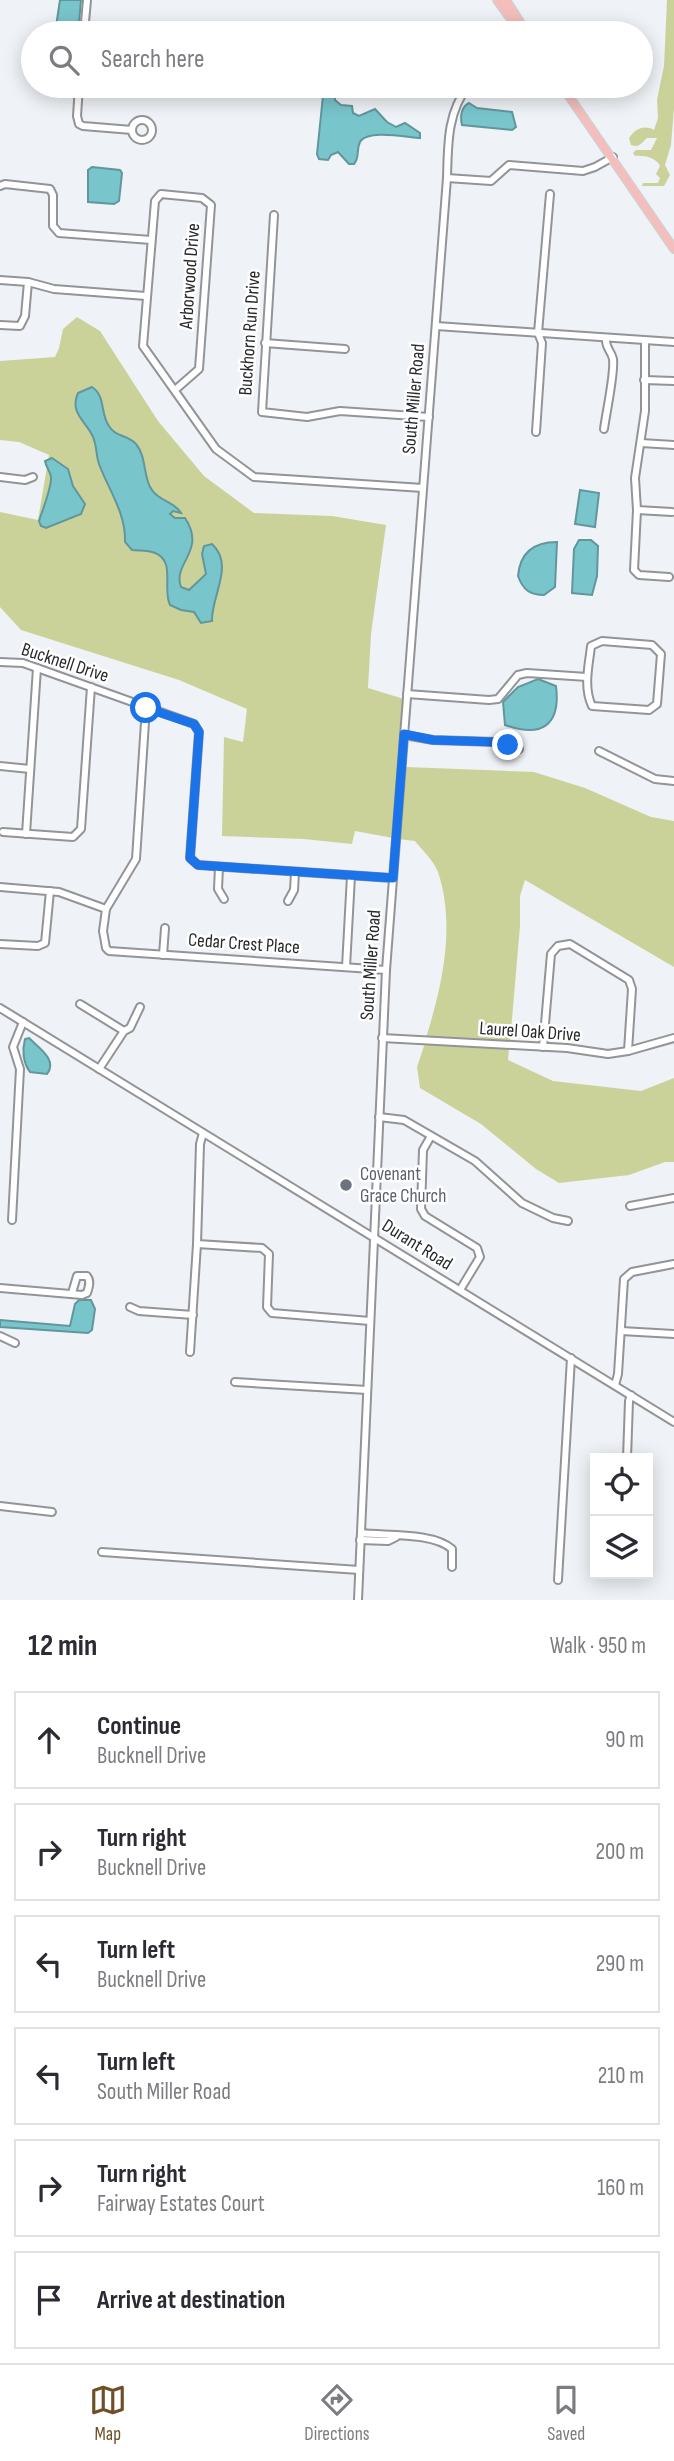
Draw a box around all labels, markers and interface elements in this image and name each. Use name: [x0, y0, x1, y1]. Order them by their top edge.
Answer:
search box: [21, 21, 653, 98]
icon: search: [45, 41, 83, 79]
text: Search here: [101, 44, 204, 75]
street label: Arborwood Drive: [175, 222, 205, 331]
street label: Buckhorn Run Drive: [234, 270, 266, 396]
street label: South Miller Road: [398, 343, 430, 455]
street label: Bucknell Drive: [19, 638, 111, 688]
route start: [130, 692, 161, 723]
route end: [492, 729, 523, 760]
street label: South Miller Road: [356, 909, 386, 1021]
street label: Cedar Crest Place: [187, 929, 301, 959]
street label: Laurel Oak Drive: [479, 1017, 581, 1047]
place label: Covenant Grace Church: [360, 1163, 446, 1208]
marker: Covenant Grace Church: [338, 1177, 354, 1193]
street label: Durant Road: [378, 1214, 456, 1276]
map controls: [590, 1453, 653, 1579]
button: locate: [590, 1453, 653, 1516]
button: layers: [590, 1516, 653, 1579]
text: 12 min: [28, 1628, 97, 1664]
text: Walk · 950 m: [550, 1632, 646, 1660]
text: Continue: [97, 1711, 181, 1742]
icon: ahead: [30, 1721, 68, 1759]
text: 90 m: [605, 1726, 644, 1754]
text: Bucknell Drive: [97, 1742, 206, 1770]
text: Turn right: [97, 1823, 186, 1854]
icon: right: [30, 1833, 68, 1871]
text: 200 m: [596, 1838, 644, 1866]
text: Bucknell Drive: [97, 1854, 206, 1882]
text: Turn left: [97, 1935, 175, 1966]
icon: left: [30, 1945, 68, 1983]
text: 290 m: [596, 1950, 644, 1978]
text: Bucknell Drive: [97, 1966, 206, 1994]
text: Turn left: [97, 2047, 175, 2078]
icon: left: [30, 2057, 68, 2095]
text: 210 m: [598, 2062, 644, 2090]
text: South Miller Road: [97, 2078, 231, 2106]
text: Turn right: [97, 2159, 186, 2190]
icon: right: [30, 2169, 68, 2207]
text: 160 m: [597, 2174, 644, 2202]
text: Fairway Estates Court: [97, 2190, 265, 2218]
icon: arrive: [30, 2281, 68, 2319]
text: Arrive at destination: [97, 2285, 285, 2316]
tab: Map: [89, 2381, 127, 2446]
tab: Directions: [304, 2381, 370, 2446]
tab: Saved: [547, 2381, 585, 2446]

